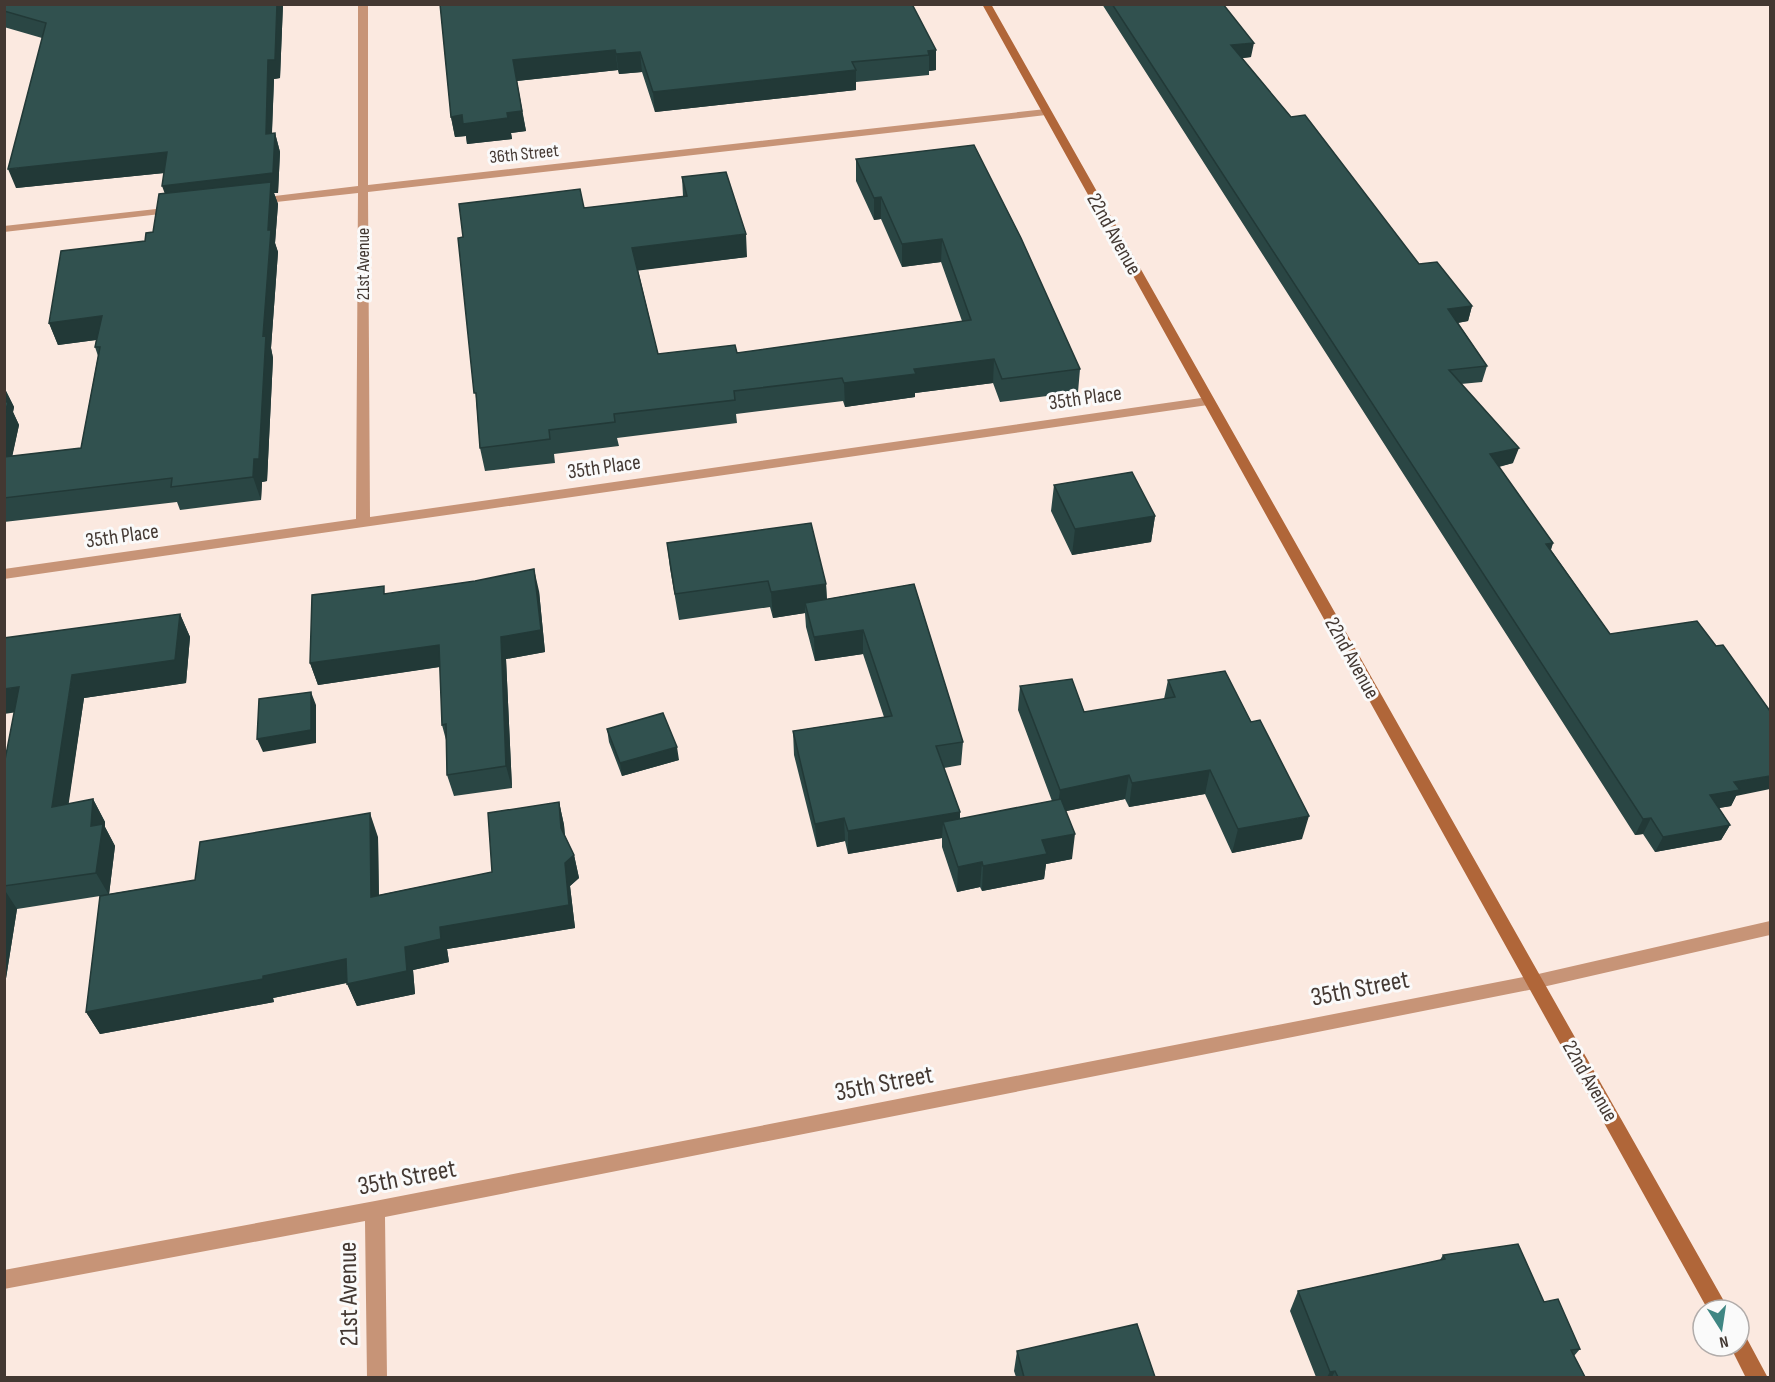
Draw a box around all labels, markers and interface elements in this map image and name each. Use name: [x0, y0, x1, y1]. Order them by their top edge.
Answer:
street label: 36th Street: [488, 140, 560, 168]
street label: 22nd Avenue: [1081, 189, 1147, 279]
street label: 21st Avenue: [353, 228, 374, 300]
street label: 35th Place: [1047, 381, 1123, 415]
street label: 35th Place: [566, 450, 642, 484]
street label: 35th Place: [84, 519, 160, 553]
street label: 22nd Avenue: [1319, 613, 1385, 703]
street label: 35th Street: [1308, 964, 1412, 1014]
street label: 22nd Avenue: [1557, 1036, 1623, 1126]
street label: 35th Street: [832, 1059, 936, 1109]
street label: 35th Street: [355, 1153, 459, 1203]
street label: 21st Avenue: [333, 1241, 365, 1347]
north arrow: [1691, 1298, 1751, 1358]
text: N: [1718, 1331, 1730, 1351]

